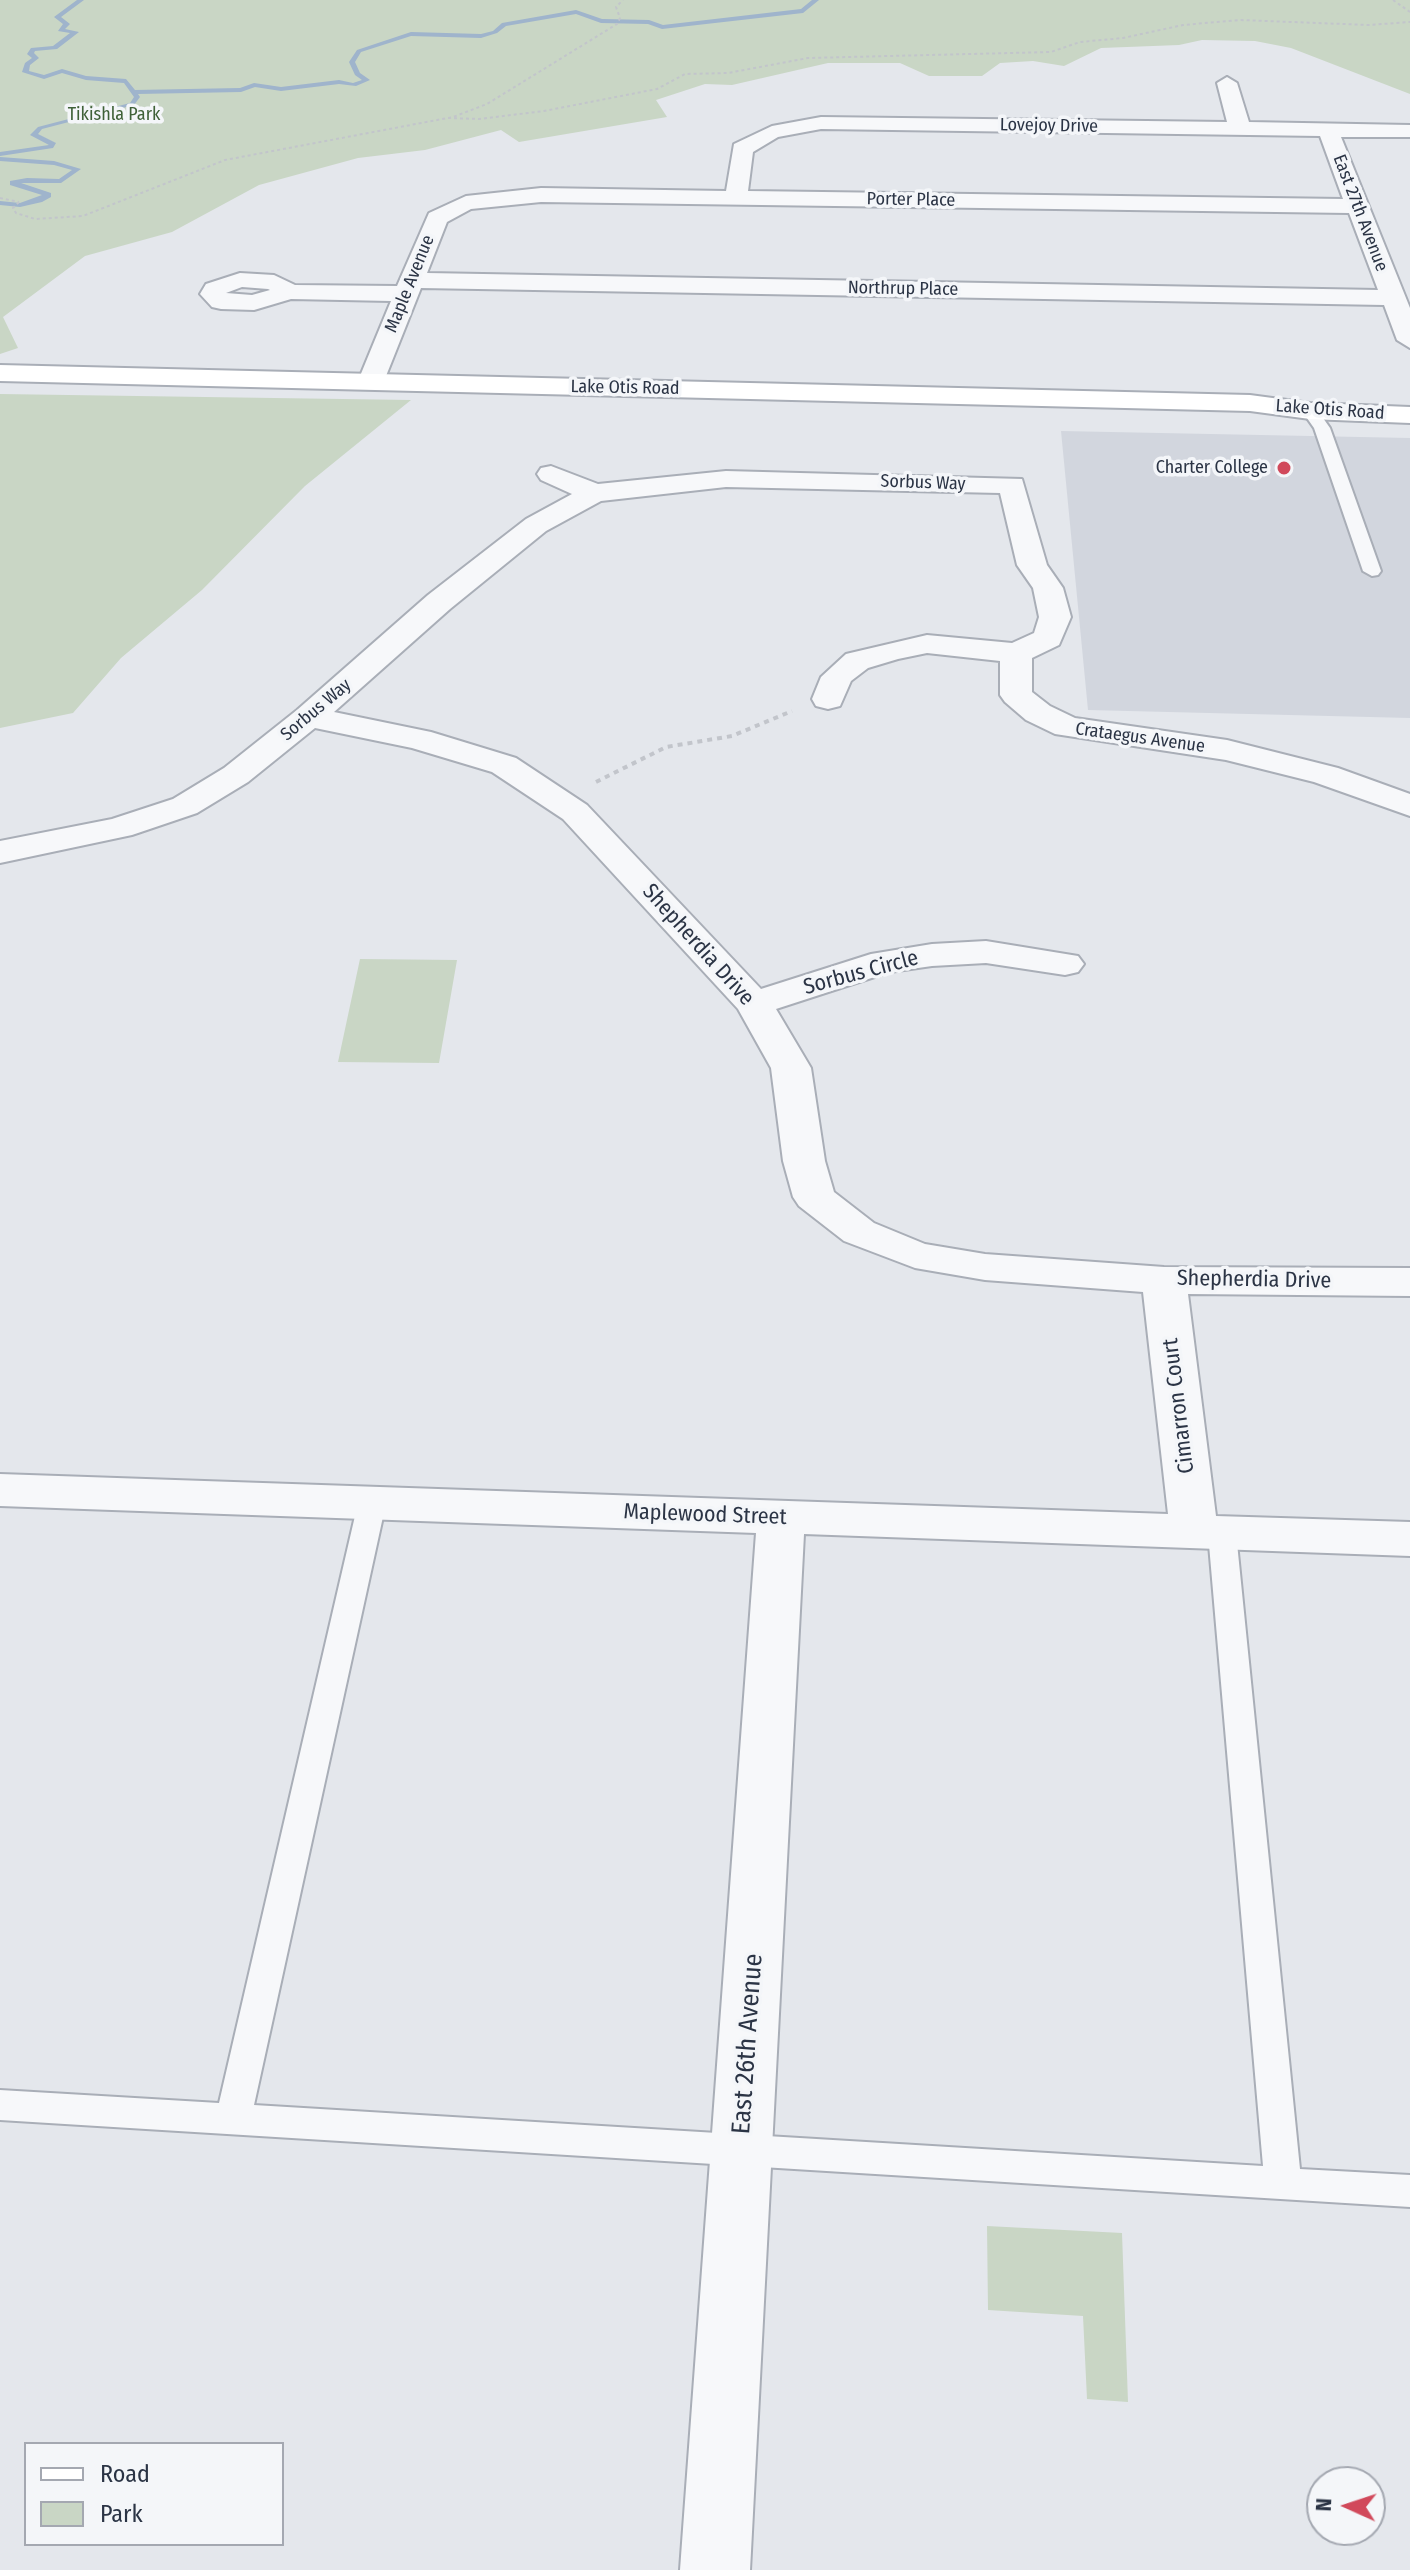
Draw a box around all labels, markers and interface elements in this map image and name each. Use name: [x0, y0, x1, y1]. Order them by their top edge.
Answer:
park label: Tikishla Park: [68, 104, 160, 126]
street label: Lovejoy Drive: [1000, 114, 1098, 138]
street label: East 27th Avenue: [1328, 151, 1392, 275]
street label: Porter Place: [867, 188, 955, 212]
street label: Maple Avenue: [381, 232, 439, 336]
street label: Northrup Place: [848, 277, 958, 301]
street label: Lake Otis Road: [570, 376, 680, 400]
street label: Lake Otis Road: [1275, 395, 1385, 425]
place label: Charter College: [1156, 457, 1268, 479]
marker: Charter College: [1275, 459, 1293, 477]
street label: Sorbus Way: [880, 471, 966, 495]
street label: Sorbus Way: [276, 674, 356, 746]
street label: Crataegus Avenue: [1074, 718, 1206, 758]
street label: Shepherdia Drive: [637, 879, 759, 1011]
street label: Sorbus Circle: [801, 945, 921, 1001]
street label: Shepherdia Drive: [1177, 1265, 1331, 1295]
street label: Cimarron Court: [1158, 1337, 1200, 1475]
street label: Maplewood Street: [623, 1499, 787, 1531]
street label: East 26th Avenue: [726, 1953, 770, 2135]
legend: [24, 2442, 284, 2546]
text: Road: [100, 2460, 150, 2488]
north arrow: [1306, 2466, 1386, 2546]
text: N: [1310, 2498, 1337, 2512]
text: Park: [100, 2500, 143, 2528]

